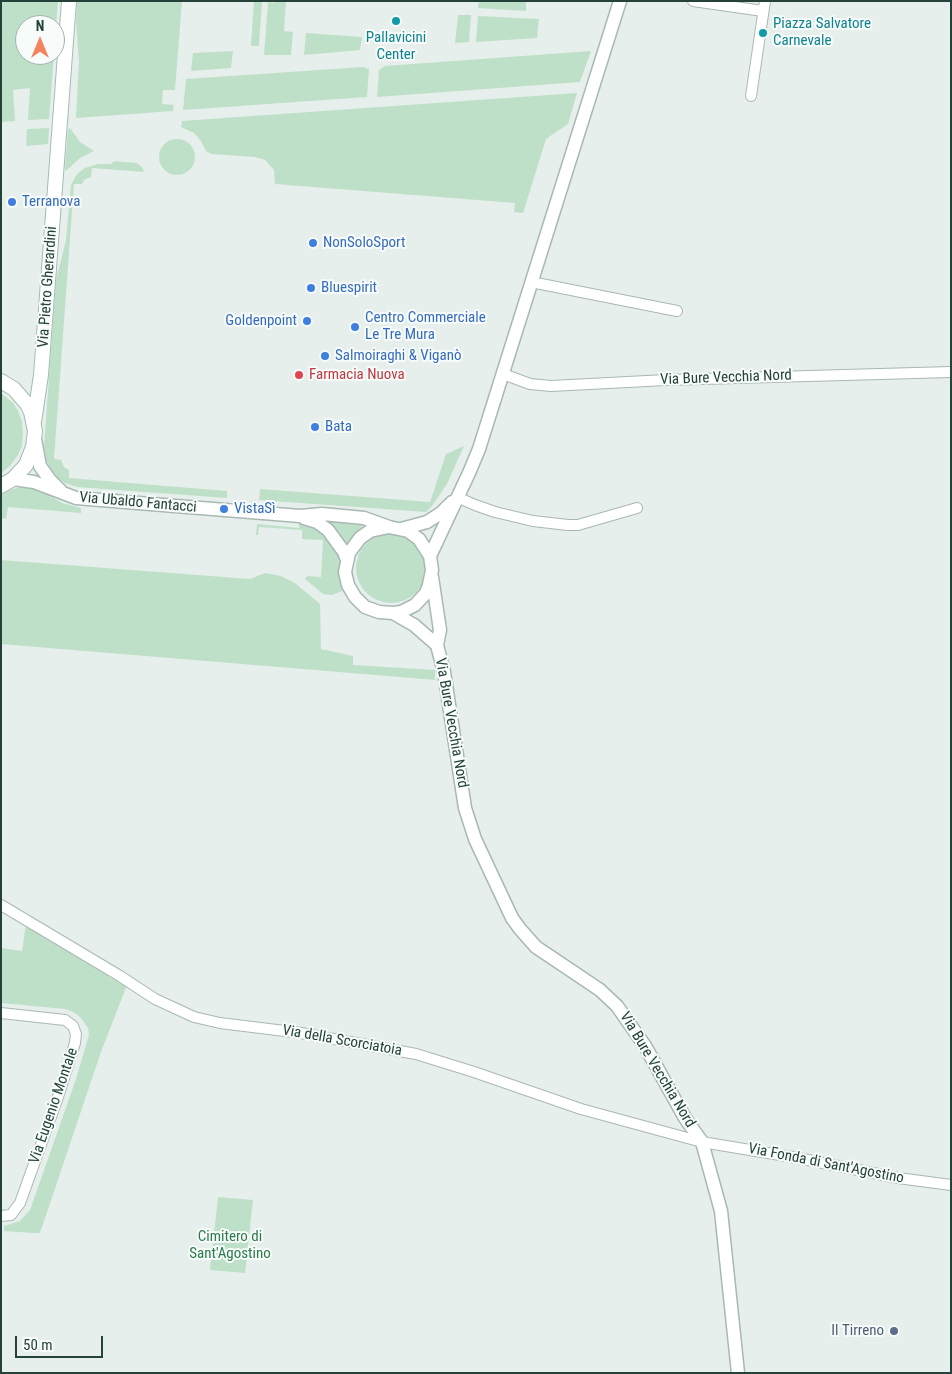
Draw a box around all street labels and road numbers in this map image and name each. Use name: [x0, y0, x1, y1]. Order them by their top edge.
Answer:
street label: Via Pietro Gherardini: [35, 226, 61, 348]
street label: Via Bure Vecchia Nord: [660, 367, 792, 389]
street label: Via Ubaldo Fantacci: [79, 489, 197, 517]
street label: Via Bure Vecchia Nord: [431, 657, 471, 789]
street label: Via Bure Vecchia Nord: [615, 1009, 699, 1131]
street label: Via della Scorciatoia: [281, 1022, 403, 1060]
street label: Via Eugenio Montale: [26, 1046, 82, 1166]
street label: Via Fonda di Sant'Agostino: [747, 1140, 905, 1188]

